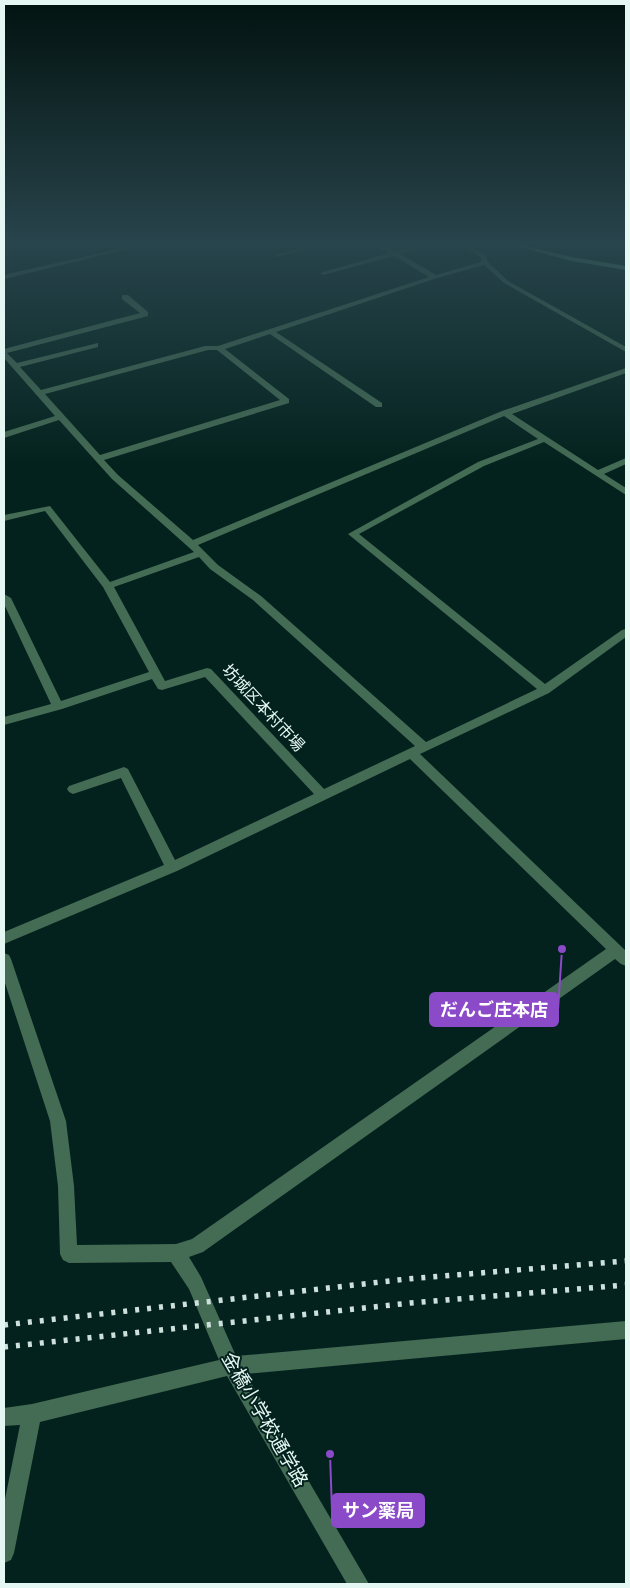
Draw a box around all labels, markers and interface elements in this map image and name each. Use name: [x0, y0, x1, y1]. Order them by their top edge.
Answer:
street label: 坊城区本村市場: [217, 660, 309, 756]
callout: だんご庄本店: [430, 993, 558, 1026]
text: だんご庄本店: [440, 998, 548, 1023]
street label: 金橋小学校通学路: [214, 1347, 314, 1493]
callout: サン薬局: [332, 1494, 424, 1527]
text: サン薬局: [342, 1499, 414, 1524]

